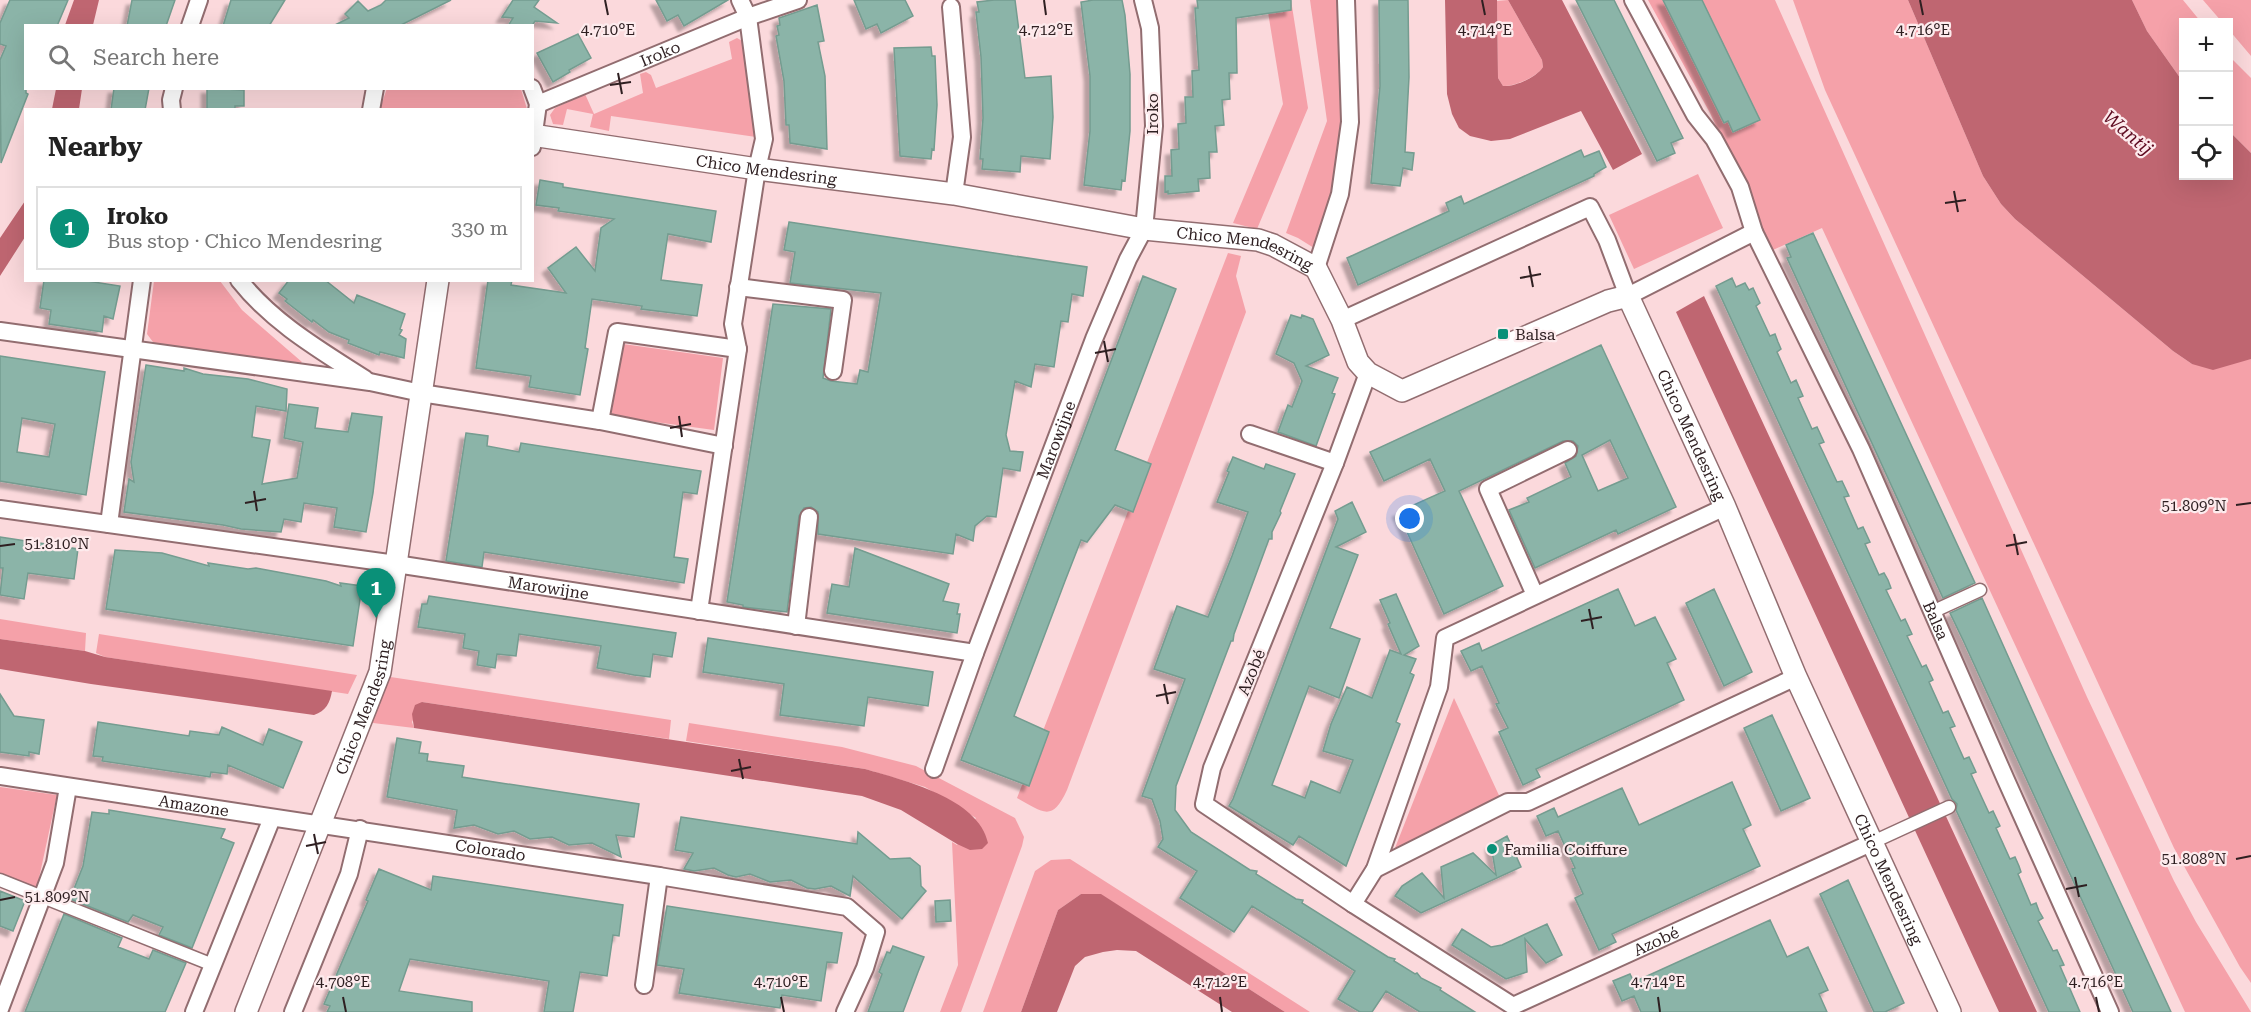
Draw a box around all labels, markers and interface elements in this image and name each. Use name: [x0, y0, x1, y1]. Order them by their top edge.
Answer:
map controls: [2179, 18, 2233, 180]
button: +: [2179, 18, 2233, 72]
text: 4.710°E: [581, 21, 635, 39]
text: 4.712°E: [1019, 21, 1073, 39]
text: 4.714°E: [1458, 21, 1512, 39]
text: 4.716°E: [1896, 21, 1950, 39]
search box: [24, 24, 534, 90]
street label: Iroko: [637, 37, 683, 71]
icon: search: [45, 41, 78, 74]
text: Search here: [93, 45, 219, 70]
button: −: [2179, 72, 2233, 126]
street label: Iroko: [1143, 93, 1162, 135]
water label: Wantij: [2099, 106, 2157, 159]
button: locate: [2179, 126, 2233, 180]
text: Nearby: [48, 132, 142, 162]
street label: Chico Mendesring: [695, 151, 839, 189]
text: Iroko: [107, 204, 168, 229]
text: 1: [64, 216, 75, 240]
text: 330 m: [451, 216, 508, 240]
street label: Chico Mendesring: [1176, 223, 1317, 275]
text: Bus stop · Chico Mendesring: [107, 229, 382, 253]
place label: Balsa: [1515, 325, 1556, 344]
marker: Balsa: [1496, 327, 1510, 341]
street label: Chico Mendesring: [1653, 367, 1730, 504]
street label: Marowijne: [1033, 398, 1080, 482]
text: 51.809°N: [2161, 497, 2227, 515]
your location: [1395, 504, 1424, 533]
text: 51.810°N: [24, 535, 90, 553]
pin: 1: [356, 568, 395, 618]
street label: Marowijne: [506, 572, 590, 604]
street label: Balsa: [1919, 598, 1953, 643]
street label: Chico Mendesring: [332, 638, 395, 777]
street label: Azobé: [1234, 646, 1269, 698]
street label: Amazone: [157, 791, 230, 821]
street label: Chico Mendesring: [1850, 811, 1927, 948]
street label: Colorado: [454, 836, 527, 865]
place label: Familia Coiffure: [1504, 840, 1627, 859]
marker: Familia Coiffure: [1485, 842, 1499, 856]
text: 51.808°N: [2161, 850, 2227, 868]
text: 51.809°N: [24, 888, 90, 906]
street label: Azobé: [1631, 923, 1682, 960]
text: 4.708°E: [316, 973, 370, 991]
text: 4.710°E: [754, 973, 808, 991]
text: 4.712°E: [1193, 973, 1247, 991]
text: 4.714°E: [1631, 973, 1685, 991]
text: 4.716°E: [2069, 973, 2123, 991]

